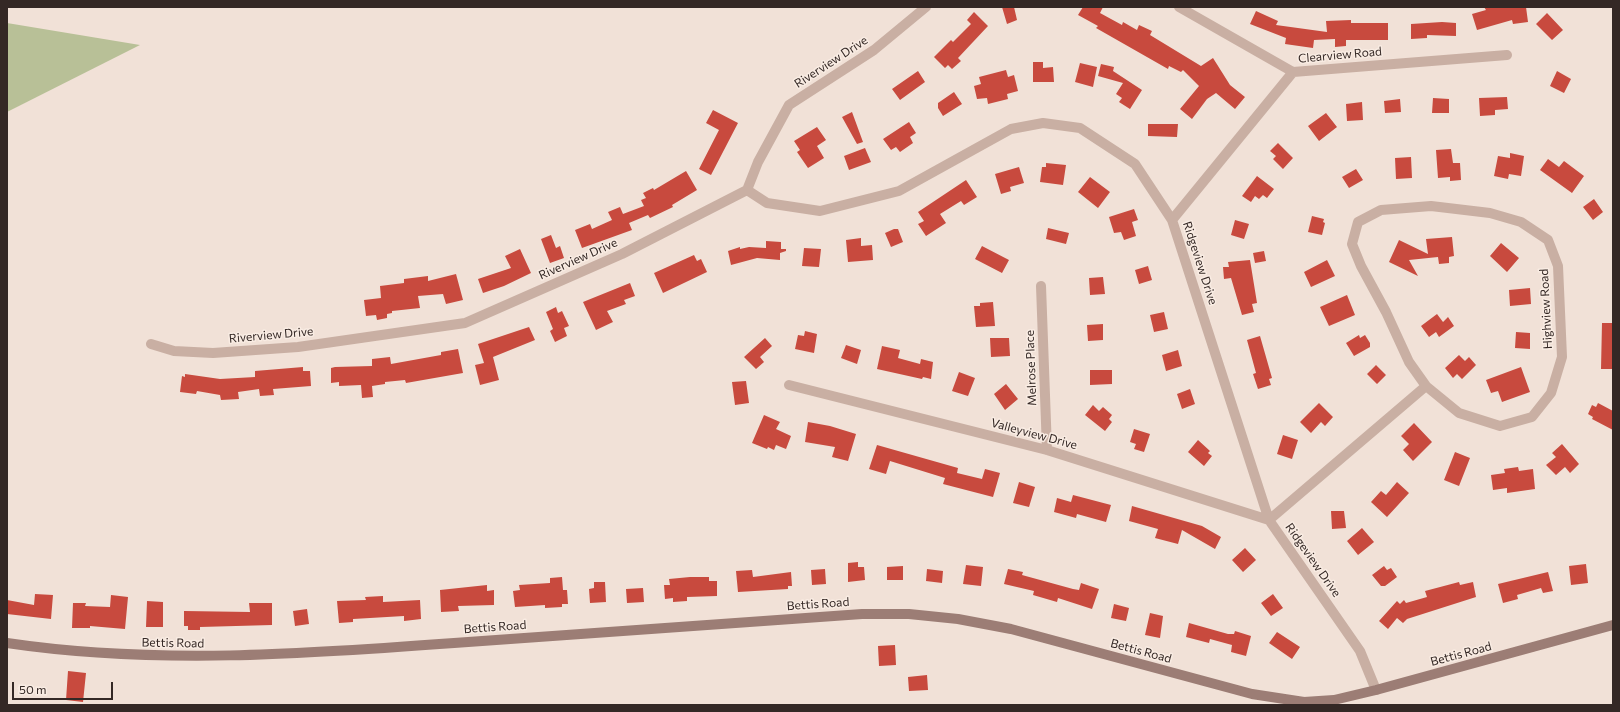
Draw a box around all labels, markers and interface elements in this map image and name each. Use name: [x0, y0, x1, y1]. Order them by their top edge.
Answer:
street label: Riverview Drive: [792, 33, 870, 91]
street label: Clearview Road: [1298, 44, 1382, 66]
street label: Ridgeview Drive: [1180, 219, 1220, 307]
street label: Riverview Drive: [536, 235, 620, 283]
street label: Highview Road: [1537, 268, 1555, 350]
street label: Riverview Drive: [228, 324, 314, 346]
street label: Melrose Place: [1022, 330, 1040, 406]
street label: Valleyview Drive: [989, 416, 1079, 452]
street label: Ridgeview Drive: [1282, 520, 1344, 600]
street label: Bettis Road: [786, 595, 850, 613]
street label: Bettis Road: [463, 618, 527, 636]
street label: Bettis Road: [142, 635, 204, 651]
street label: Bettis Road: [1109, 636, 1173, 666]
street label: Bettis Road: [1429, 639, 1493, 669]
scale bar: [14, 674, 115, 700]
text: 50 m: [19, 682, 47, 696]

